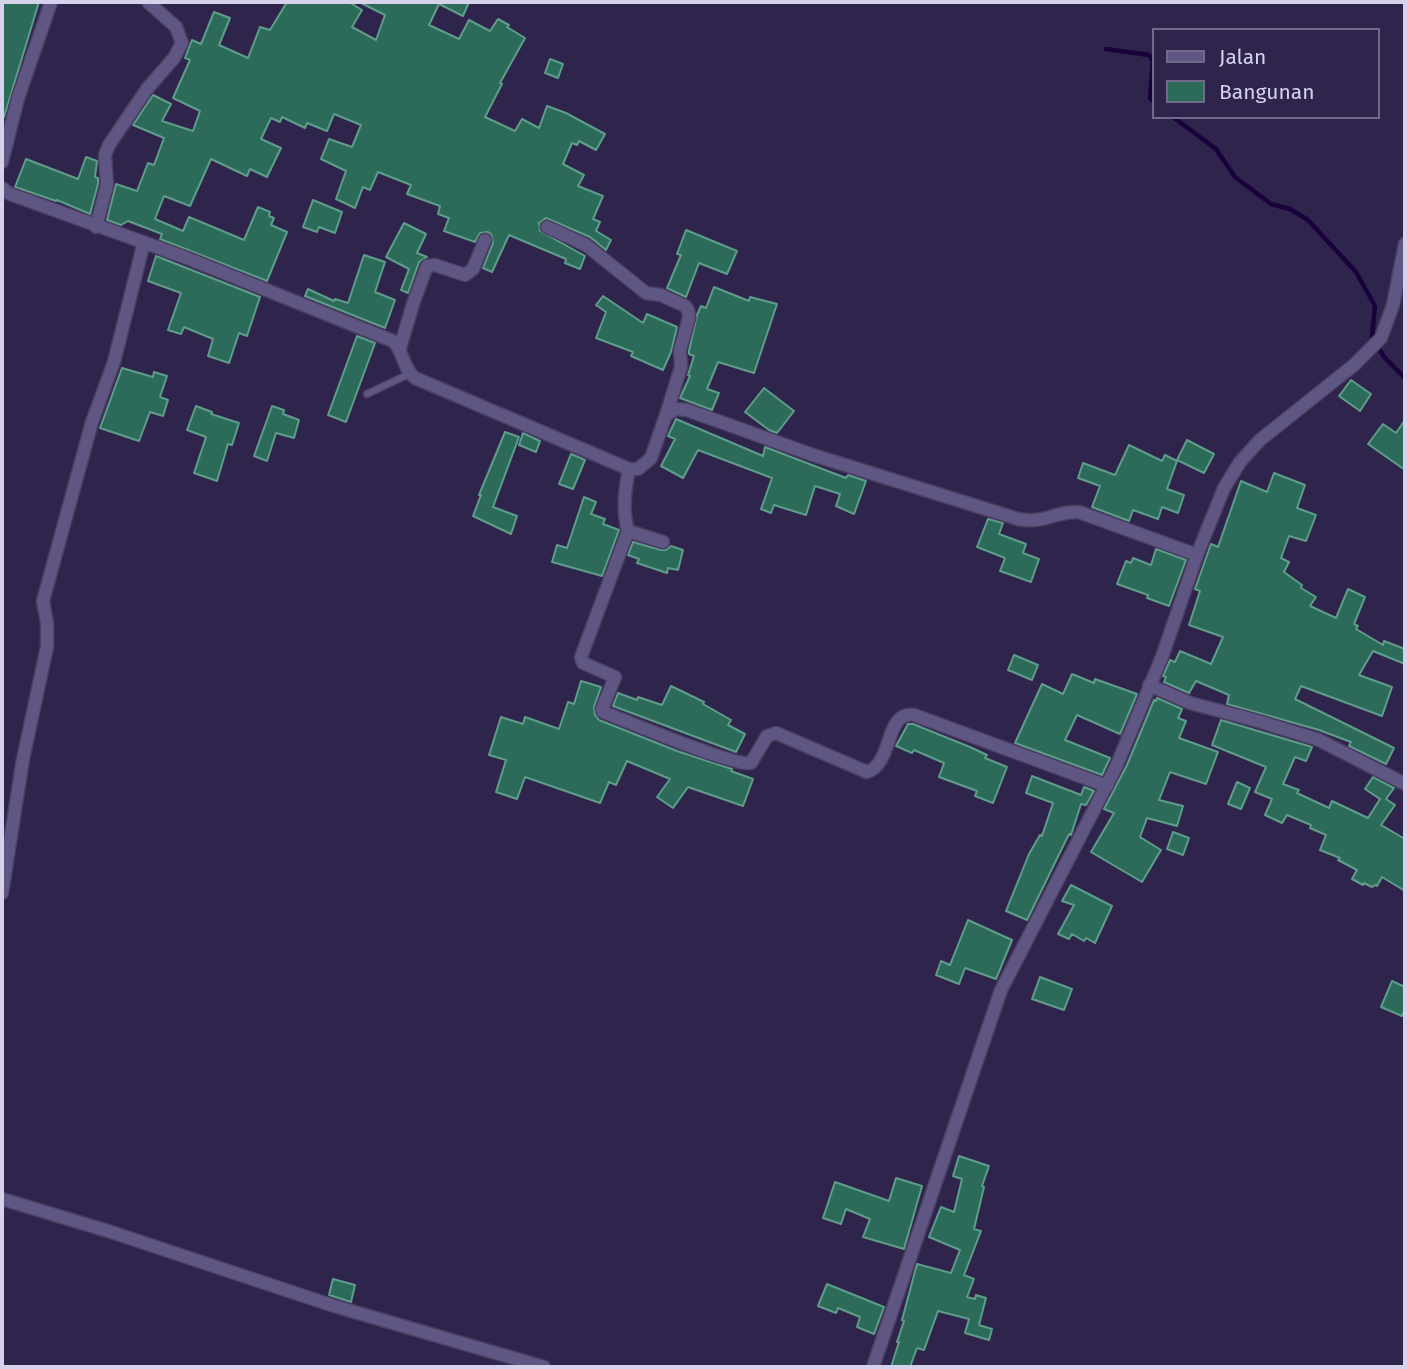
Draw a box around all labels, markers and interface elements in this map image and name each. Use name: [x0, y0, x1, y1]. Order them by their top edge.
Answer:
legend: [1152, 28, 1379, 119]
text: Jalan: [1219, 44, 1266, 70]
text: Bangunan: [1219, 79, 1314, 105]

